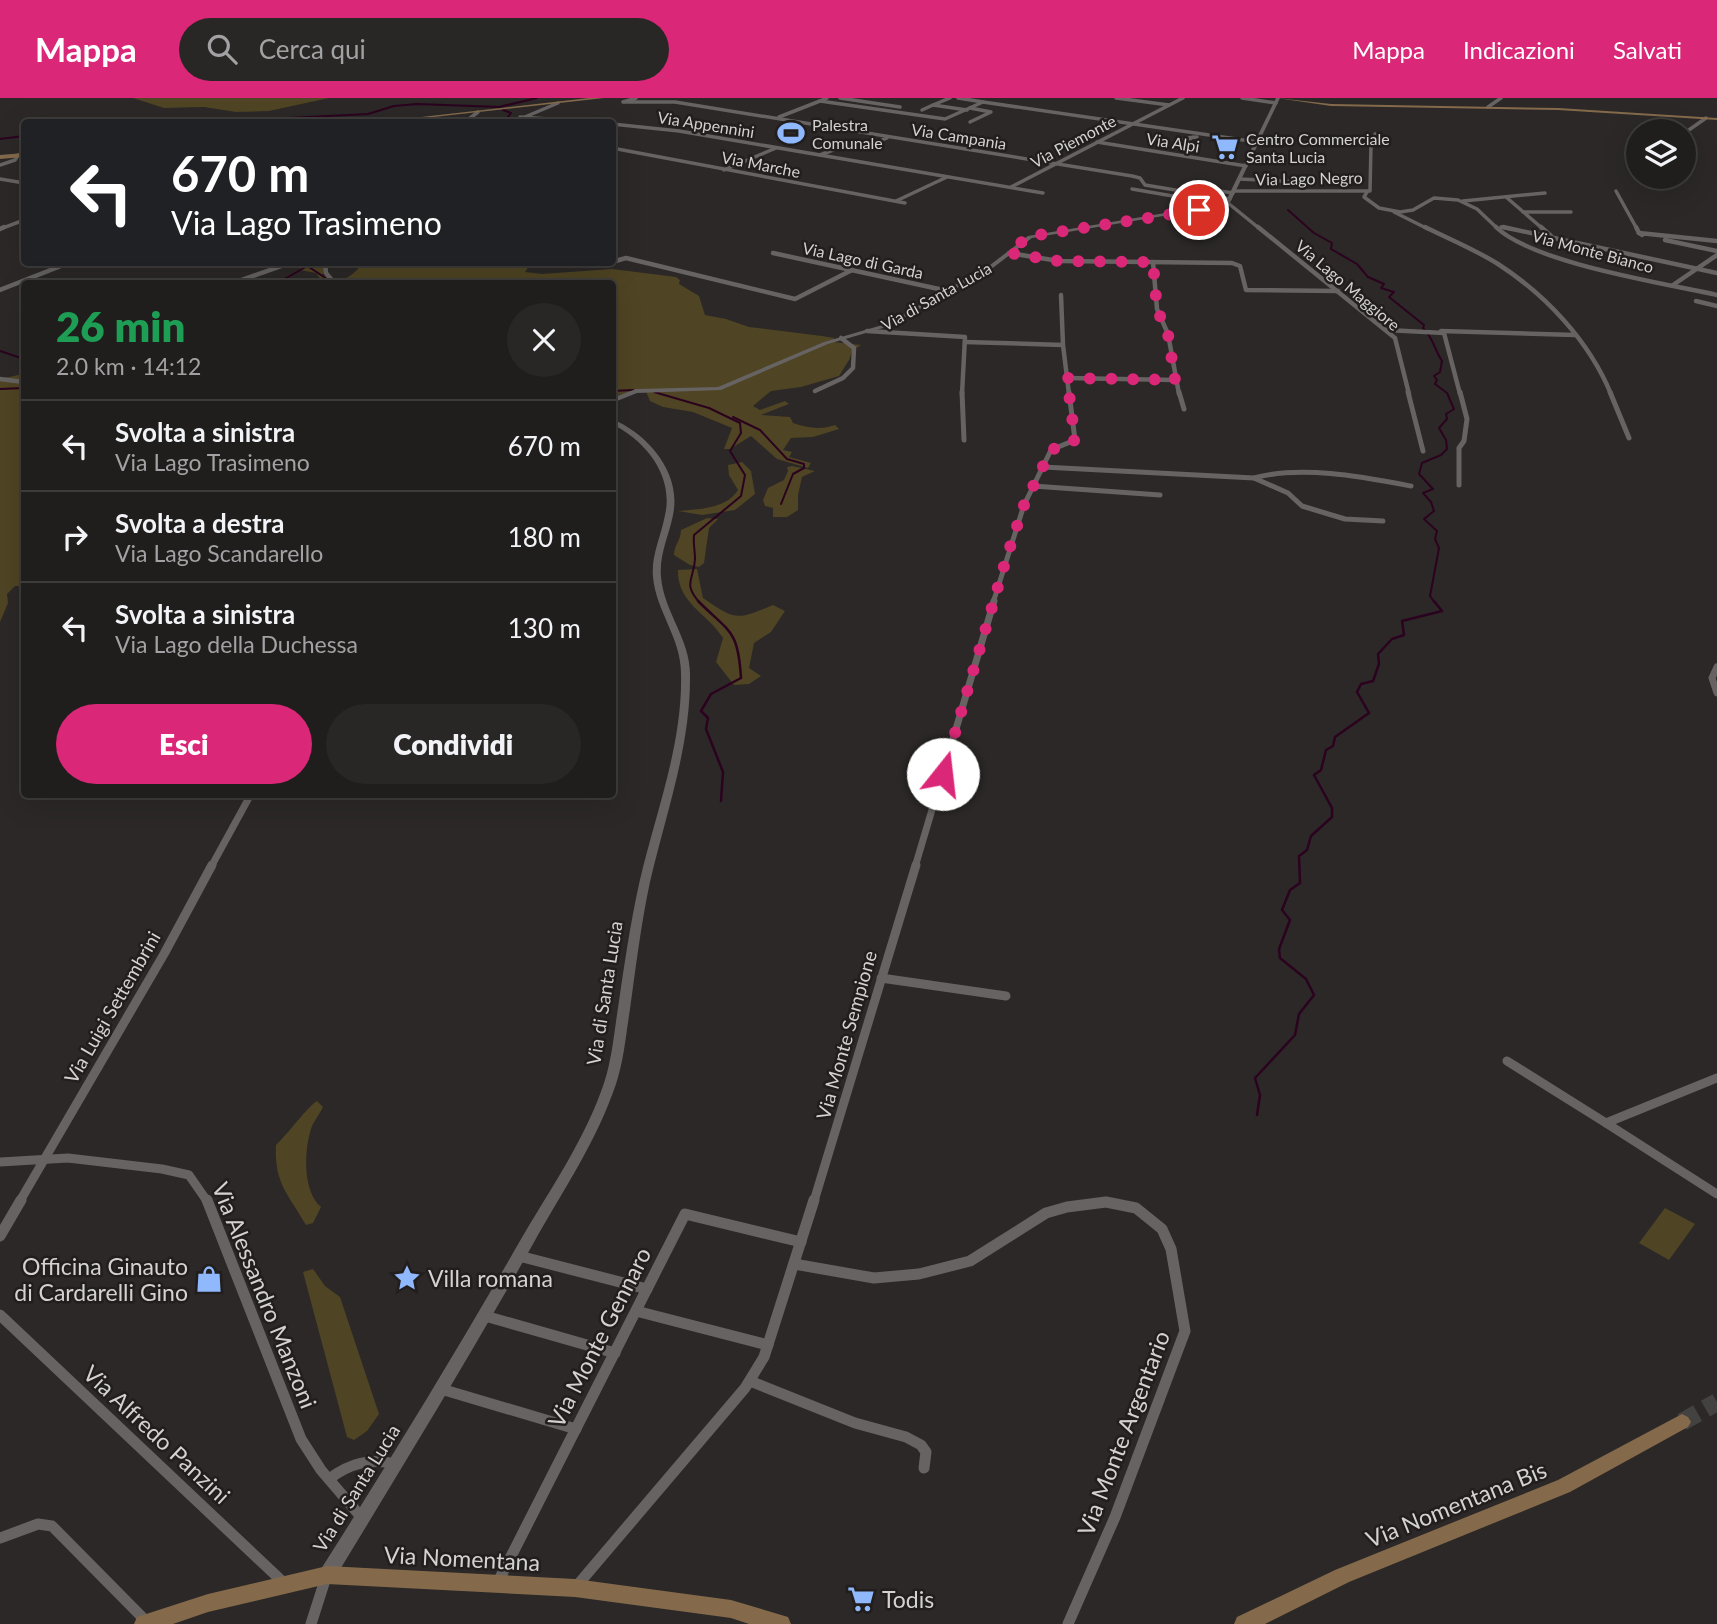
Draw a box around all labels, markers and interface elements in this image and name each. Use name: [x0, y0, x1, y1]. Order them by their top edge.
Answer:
search box: [179, 18, 669, 81]
text: Mappa: [35, 29, 137, 69]
icon: search: [203, 30, 241, 68]
text: Cerca qui: [259, 33, 366, 65]
text: Mappa: [1352, 35, 1425, 64]
text: Indicazioni: [1463, 35, 1575, 64]
text: Salvati: [1613, 35, 1682, 64]
street label: Via Appennini: [656, 107, 756, 141]
street label: Via Piemonte: [1027, 111, 1119, 171]
place label: Palestra Comunale: [812, 115, 883, 152]
sports icon: Palestra Comunale: [776, 118, 806, 148]
street label: Via Campania: [910, 119, 1008, 153]
map controls: [1626, 119, 1696, 189]
button: layers: [1626, 119, 1696, 189]
street label: Via Alpi: [1145, 128, 1201, 156]
place label: Centro Commerciale Santa Lucia: [1246, 129, 1390, 166]
supermarket icon: Centro Commerciale Santa Lucia: [1210, 132, 1240, 162]
text: 670 m: [171, 144, 309, 202]
icon: left: [56, 147, 147, 238]
street label: Via Marche: [720, 147, 802, 181]
street label: Via Lago Negro: [1255, 168, 1363, 188]
pin: [1169, 180, 1229, 240]
icon: arrive: [1180, 191, 1218, 229]
text: Via Lago Trasimeno: [171, 203, 442, 242]
street label: Via Monte Bianco: [1530, 226, 1656, 276]
street label: Via Lago Maggiore: [1292, 236, 1404, 334]
street label: Via Lago di Garda: [801, 238, 925, 282]
street label: Via di Santa Lucia: [878, 258, 994, 334]
text: 26 min: [56, 301, 185, 351]
button: close: [507, 303, 581, 377]
text: 2.0 km · 14:12: [56, 352, 201, 380]
text: Svolta a sinistra: [115, 416, 295, 448]
icon: left: [56, 427, 94, 465]
text: 670 m: [508, 430, 581, 462]
text: Via Lago Trasimeno: [115, 448, 310, 476]
text: Svolta a destra: [115, 507, 285, 539]
icon: right: [56, 518, 94, 556]
text: 180 m: [508, 521, 581, 553]
text: Via Lago Scandarello: [115, 539, 323, 567]
text: Svolta a sinistra: [115, 598, 295, 630]
icon: left: [56, 609, 94, 647]
text: 130 m: [508, 612, 581, 644]
text: Via Lago della Duchessa: [115, 630, 358, 658]
button: Esci: [56, 704, 312, 784]
button: Condividi: [326, 704, 581, 784]
position arrow: [906, 737, 980, 811]
street label: Via di Santa Lucia: [581, 919, 627, 1067]
street label: Via Luigi Settembrini: [59, 927, 165, 1087]
street label: Via Monte Sempione: [811, 948, 881, 1122]
street label: Via Alessandro Manzoni: [207, 1178, 323, 1412]
street label: Via Monte Gennaro: [542, 1242, 656, 1432]
place label: Officina Ginauto di Cardarelli Gino: [14, 1252, 188, 1306]
place icon: Villa romana: [392, 1263, 422, 1293]
shop icon: Officina Ginauto di Cardarelli Gino: [194, 1264, 224, 1294]
place label: Villa romana: [428, 1264, 553, 1292]
street label: Via Monte Argentario: [1071, 1326, 1175, 1540]
street label: Via Alfredo Panzini: [78, 1359, 236, 1509]
street label: Via di Santa Lucia: [308, 1420, 404, 1556]
street label: Via Nomentana Bis: [1362, 1455, 1550, 1553]
street label: Via Nomentana: [383, 1540, 541, 1576]
supermarket icon: Todis: [846, 1584, 876, 1614]
place label: Todis: [882, 1585, 934, 1613]

